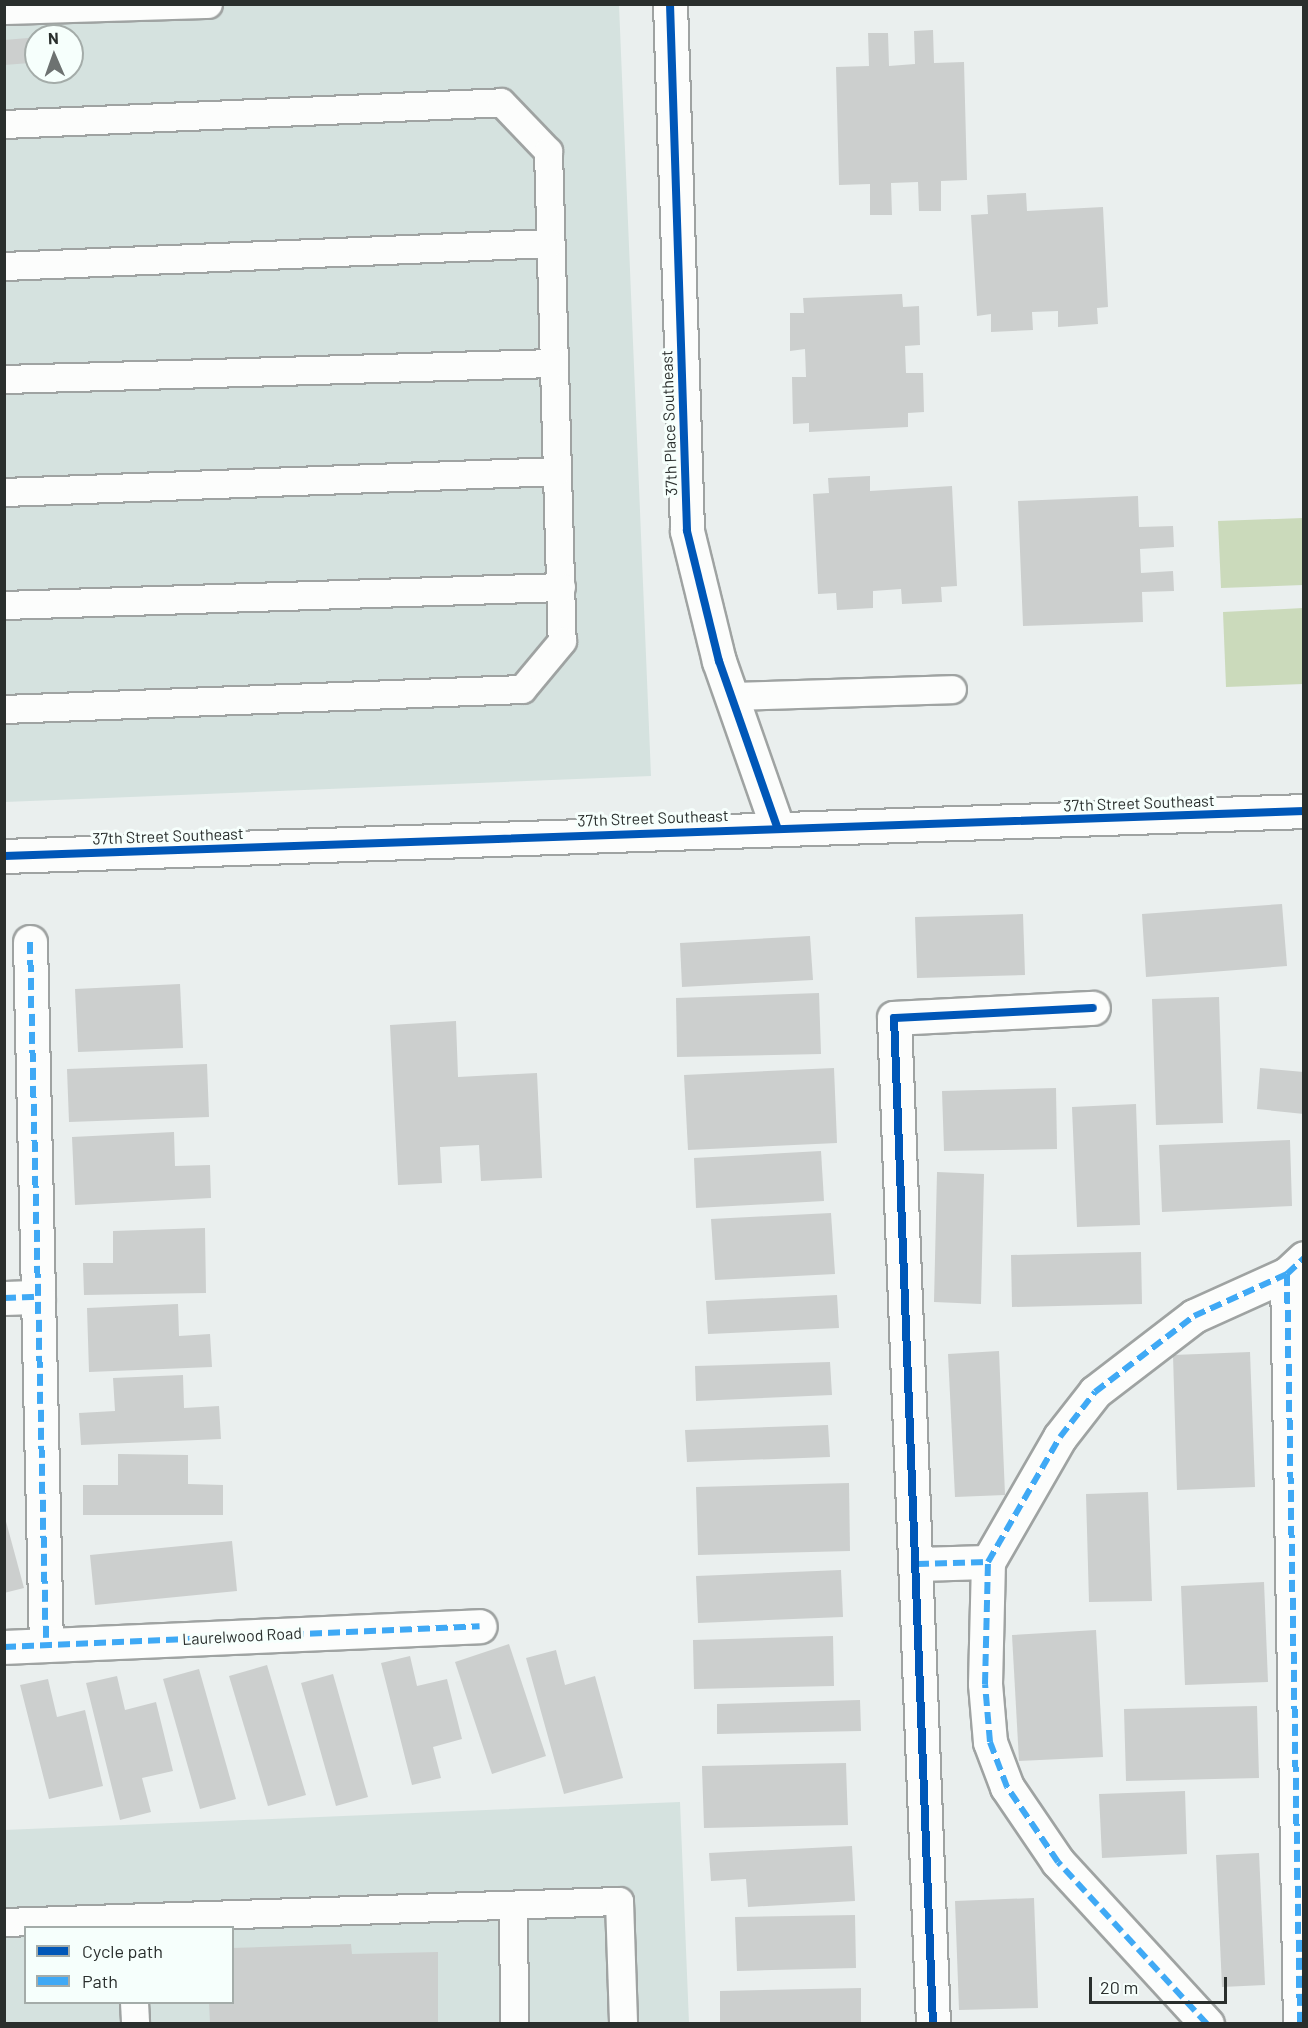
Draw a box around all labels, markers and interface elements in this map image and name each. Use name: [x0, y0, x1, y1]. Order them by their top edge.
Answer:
north arrow: [24, 24, 84, 84]
text: N: [48, 28, 59, 47]
street label: 37th Place Southeast: [657, 350, 681, 496]
street label: 37th Street Southeast: [1063, 791, 1215, 815]
street label: 37th Street Southeast: [577, 806, 729, 830]
street label: 37th Street Southeast: [92, 824, 244, 848]
street label: Laurelwood Road: [182, 1623, 302, 1649]
legend: [24, 1926, 234, 2004]
text: Cycle path: [82, 1940, 163, 1962]
scale bar: [1092, 1965, 1230, 2003]
text: Path: [82, 1970, 118, 1992]
text: 20 m: [1100, 1976, 1138, 1998]

